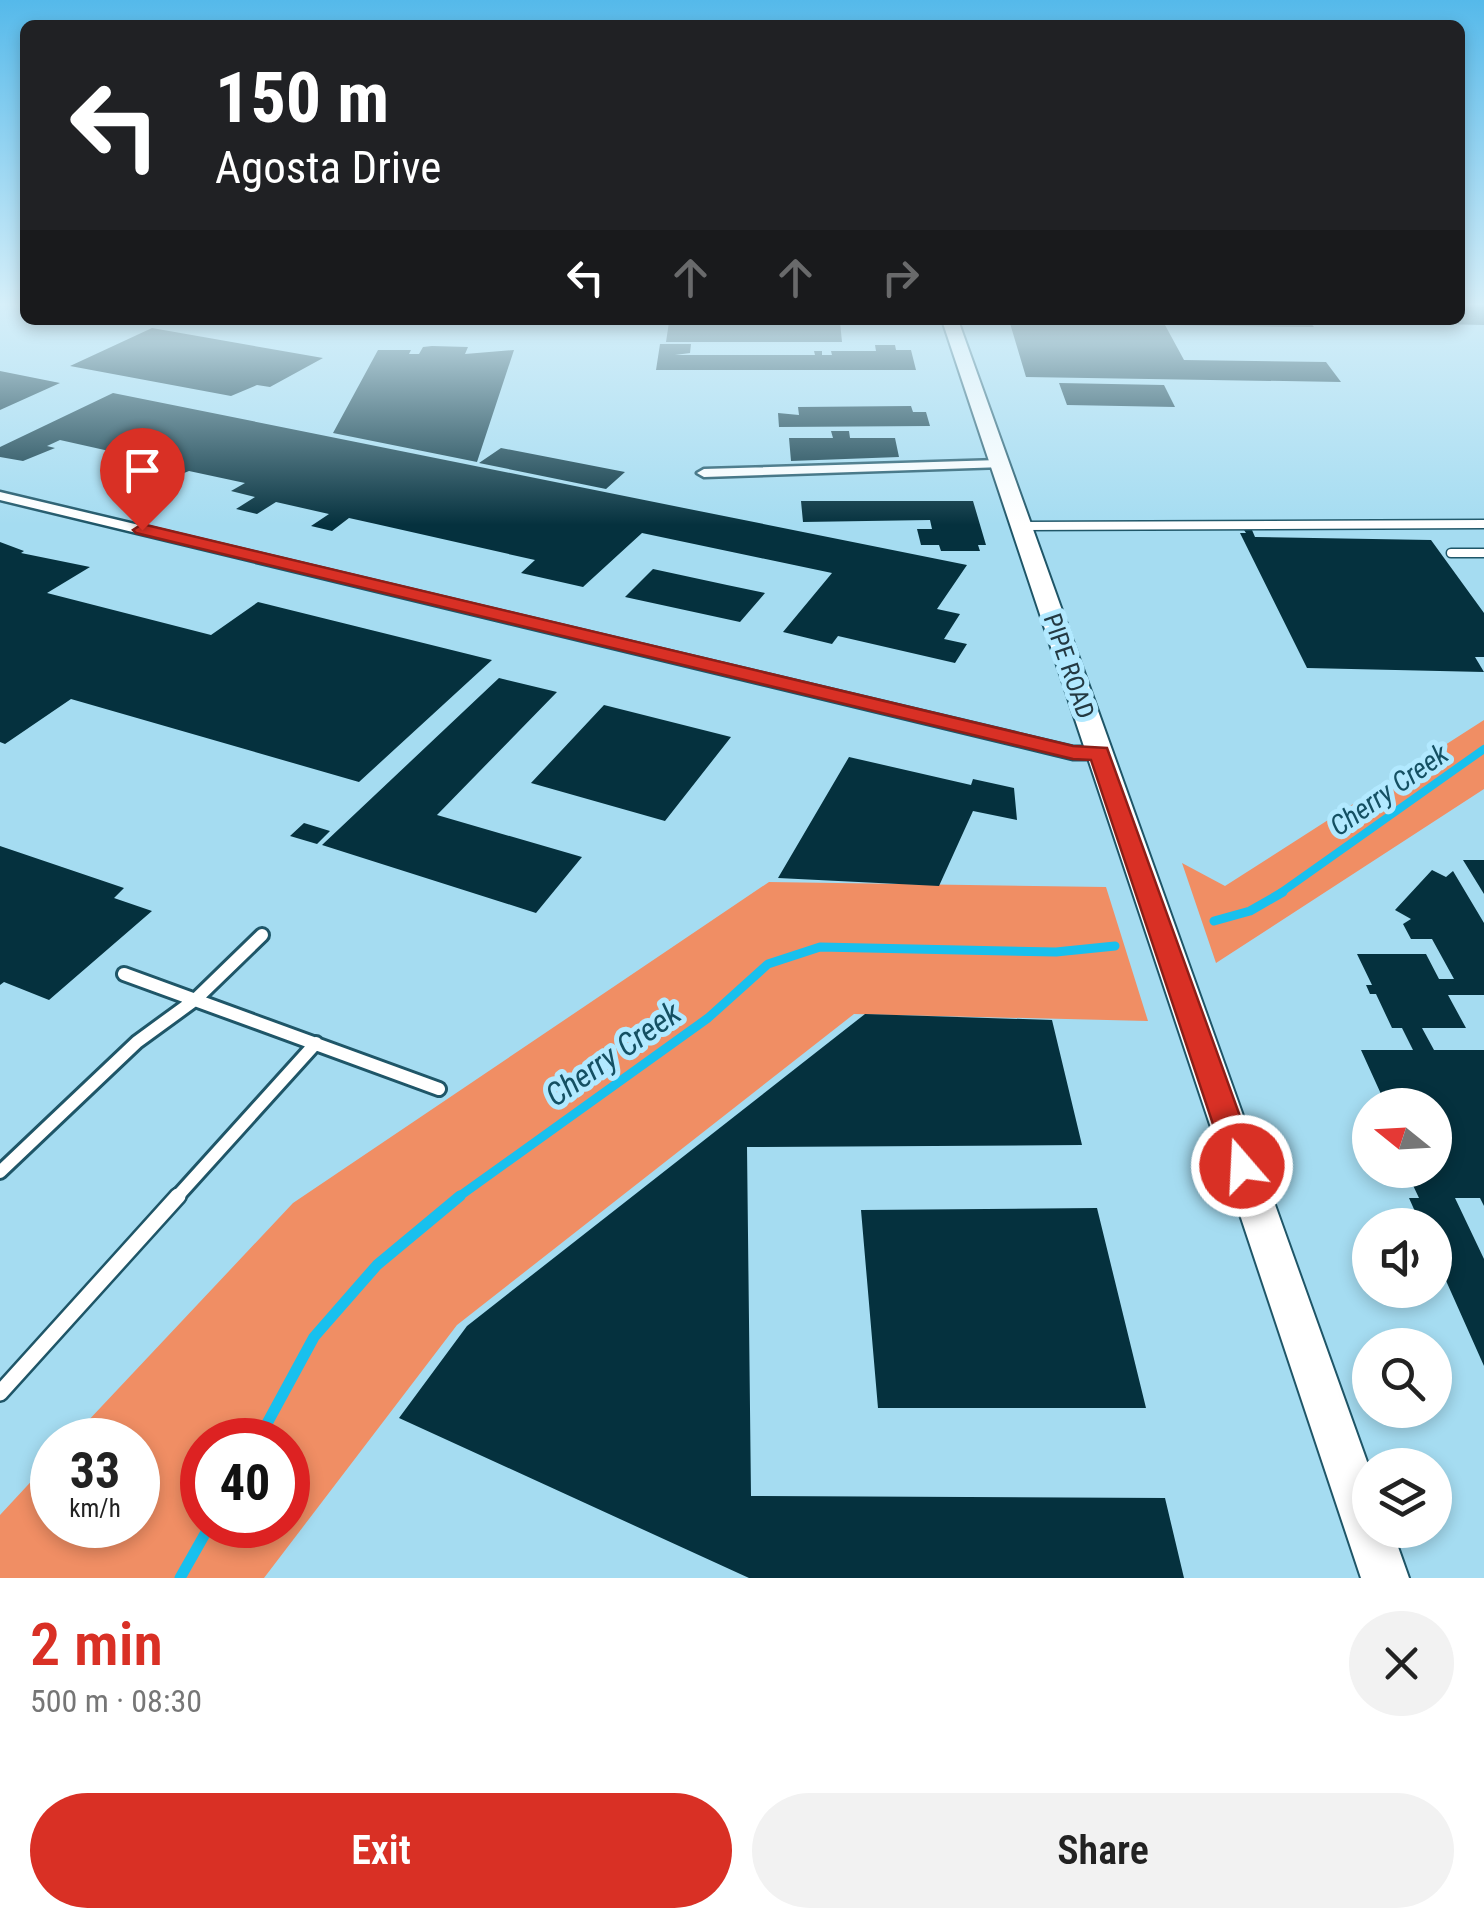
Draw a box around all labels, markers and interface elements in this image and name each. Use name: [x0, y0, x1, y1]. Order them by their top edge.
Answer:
text: 150 m: [215, 57, 389, 139]
icon: left: [50, 60, 180, 190]
text: Agosta Drive: [215, 141, 441, 194]
icon: left: [558, 250, 613, 305]
icon: ahead: [663, 250, 718, 305]
icon: ahead: [768, 250, 823, 305]
icon: right: [873, 250, 928, 305]
pin: [100, 428, 185, 531]
icon: arrive: [115, 443, 170, 498]
street label: PIPE ROAD: [1038, 610, 1100, 722]
water label: Cherry Creek: [1324, 737, 1455, 843]
water label: Cherry Creek: [538, 993, 689, 1114]
north arrow: [1352, 1088, 1452, 1188]
map controls: [1352, 1088, 1452, 1548]
position arrow: [1190, 1114, 1294, 1218]
button: sound: [1352, 1208, 1452, 1308]
button: search: [1352, 1328, 1452, 1428]
speed limit sign: 40: [180, 1418, 310, 1548]
text: 33: [70, 1442, 120, 1500]
button: layers: [1352, 1448, 1452, 1548]
text: km/h: [69, 1494, 121, 1523]
text: 2 min: [30, 1609, 163, 1680]
button: close: [1349, 1611, 1454, 1716]
text: 500 m · 08:30: [30, 1682, 202, 1720]
button: Exit: [30, 1793, 732, 1908]
button: Share: [752, 1793, 1454, 1908]

